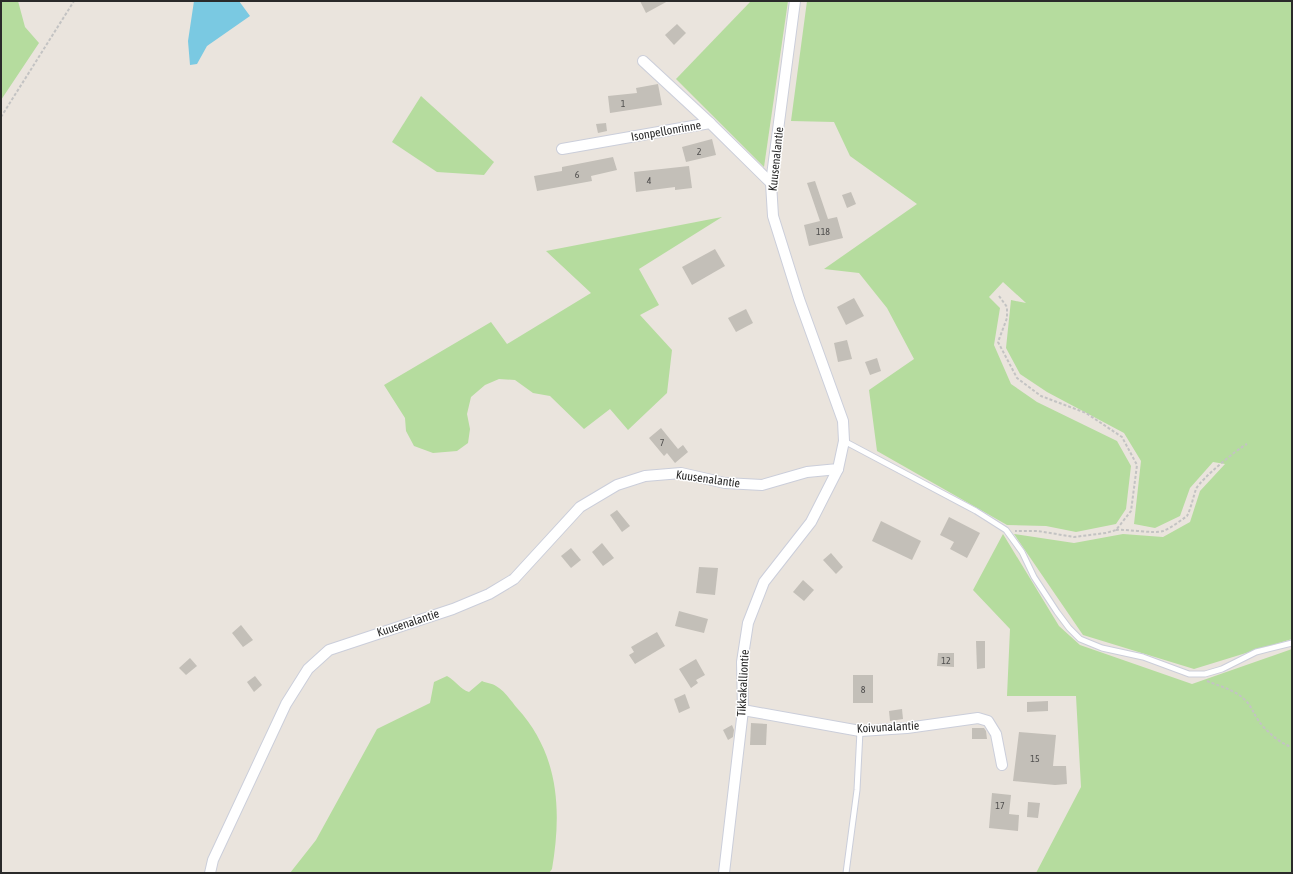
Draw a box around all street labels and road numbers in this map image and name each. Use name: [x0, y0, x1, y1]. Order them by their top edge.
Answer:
street label: Isonpellonrinne: [630, 118, 702, 144]
street label: Kuusenalantie: [766, 126, 786, 192]
street label: Kuusenalantie: [675, 468, 741, 490]
street label: Kuusenalantie: [375, 606, 441, 640]
street label: Tikkakalliontie: [734, 649, 752, 717]
street label: Koivunalantie: [856, 718, 920, 736]

